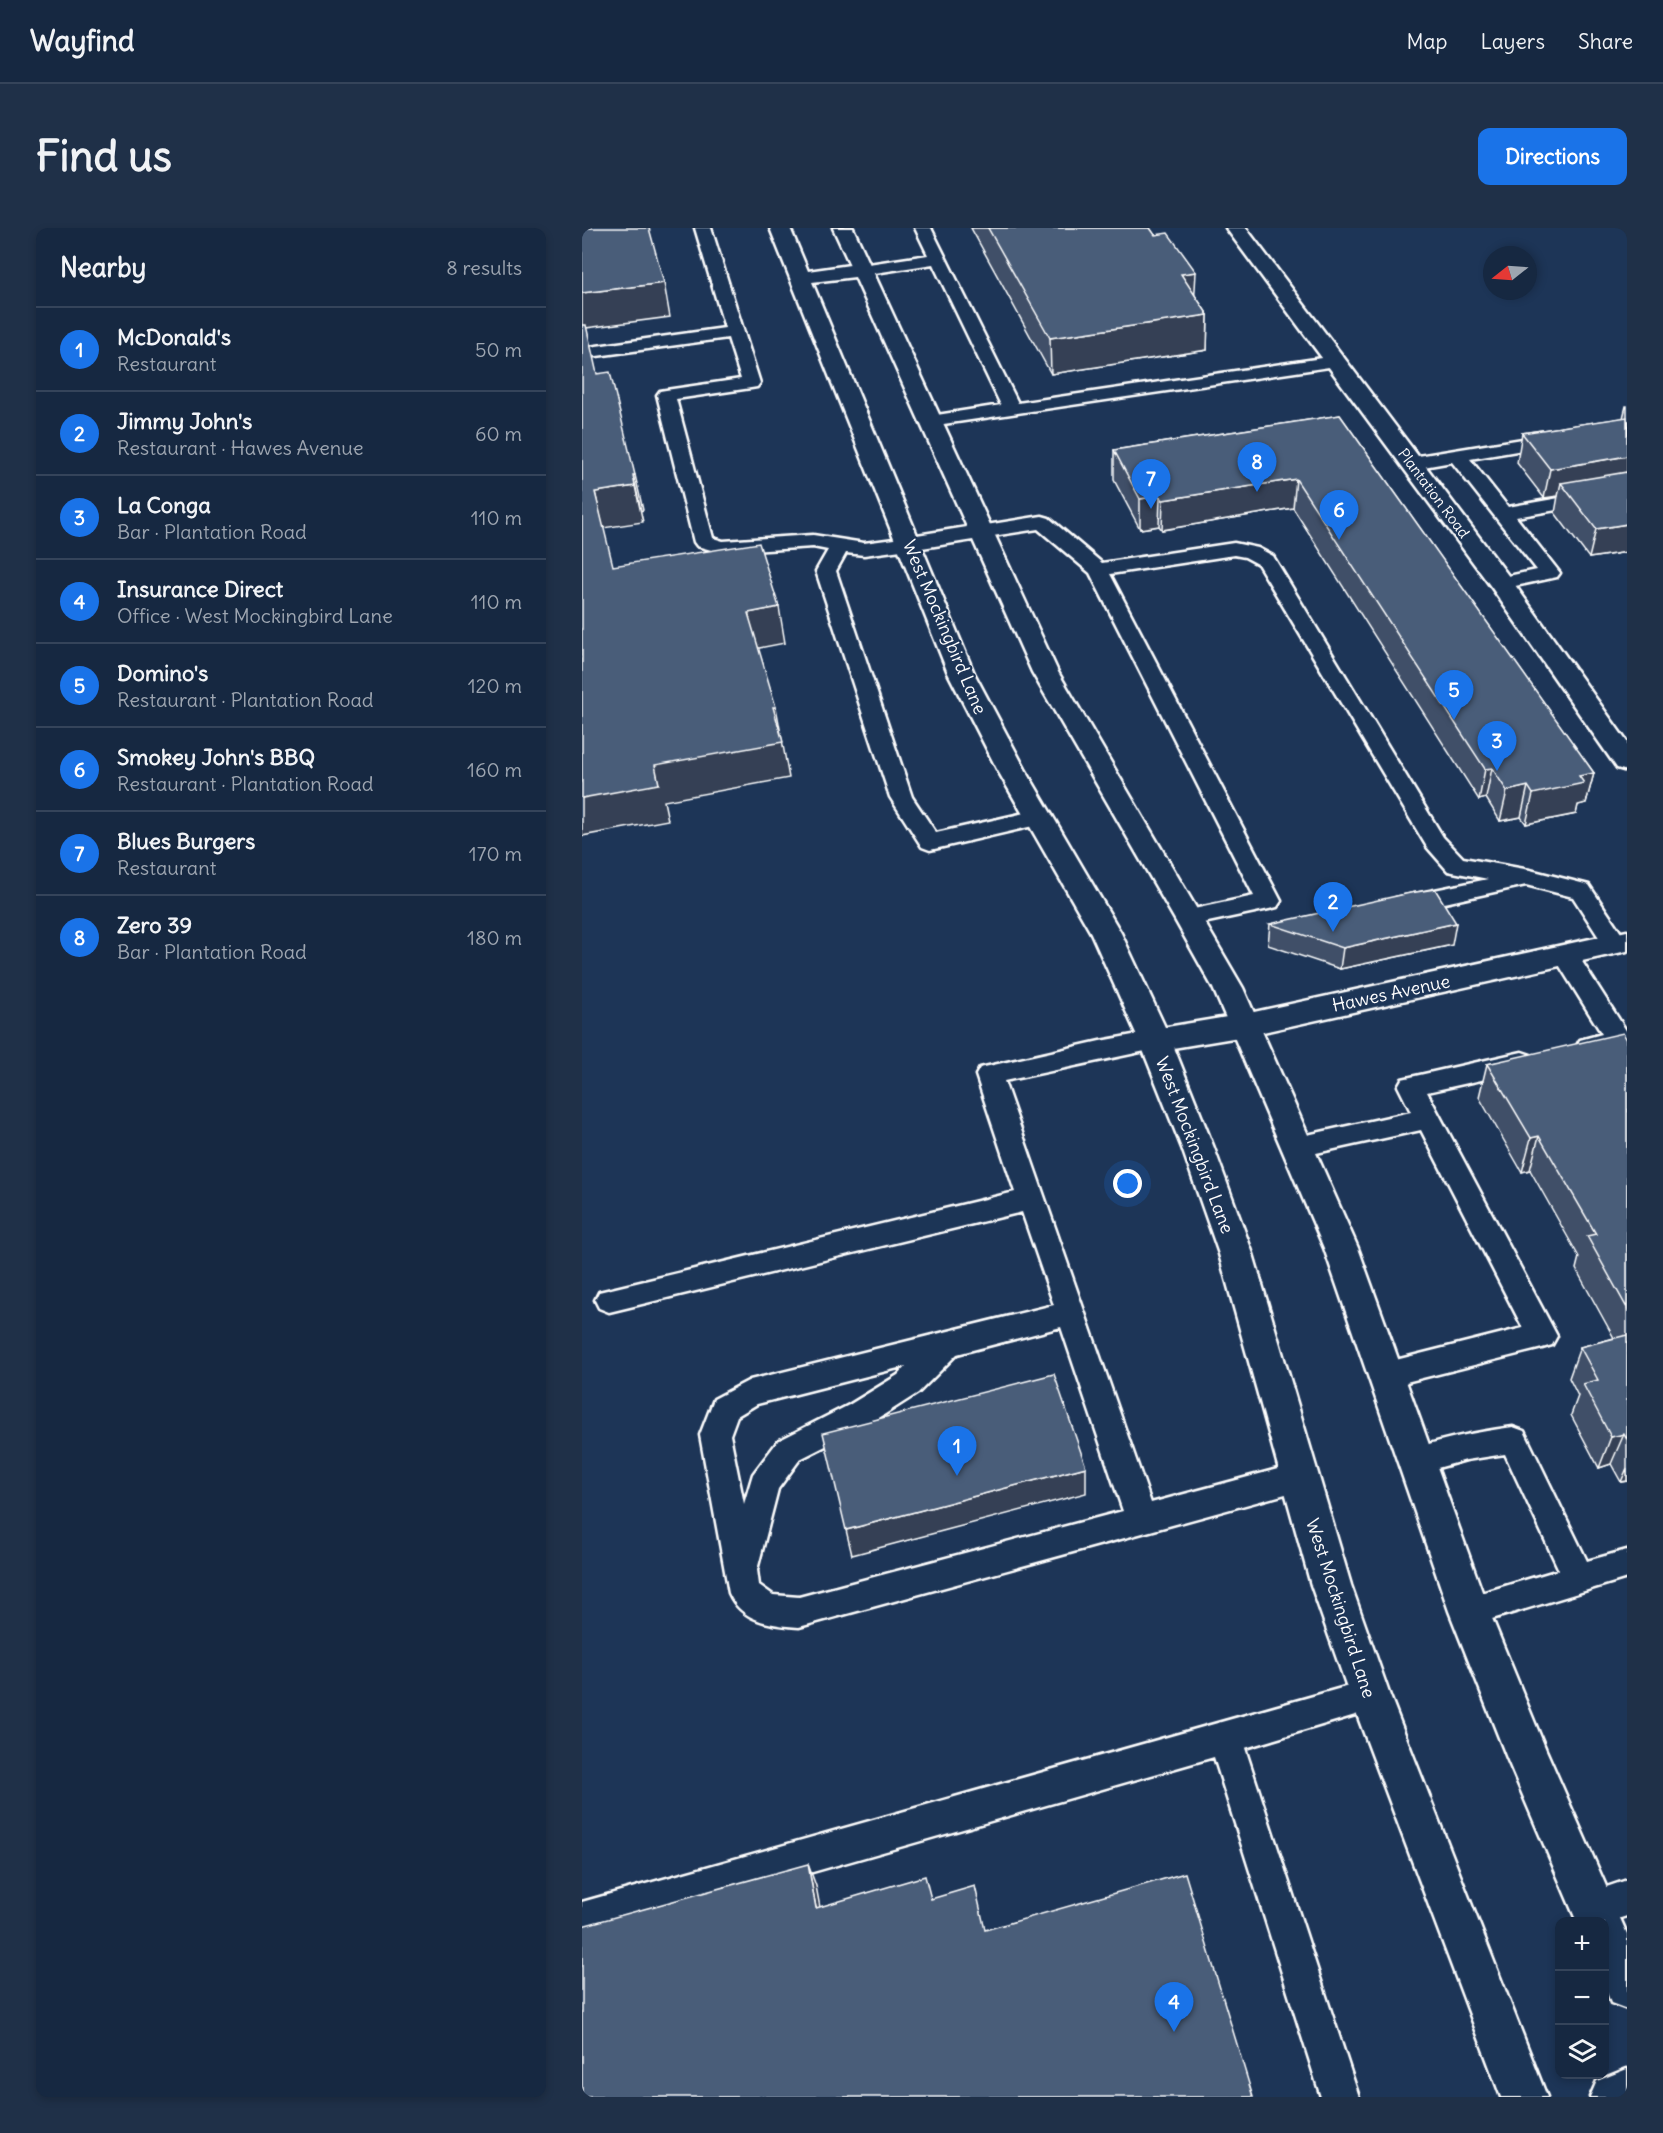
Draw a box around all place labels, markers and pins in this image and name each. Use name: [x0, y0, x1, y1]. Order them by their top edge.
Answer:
pin: 8: [1238, 442, 1276, 492]
pin: 7: [1132, 460, 1170, 509]
pin: 6: [1320, 490, 1359, 540]
pin: 5: [1434, 670, 1474, 720]
pin: 3: [1478, 722, 1516, 771]
pin: 2: [1314, 882, 1353, 932]
pin: 1: [938, 1426, 976, 1476]
pin: 4: [1154, 1982, 1194, 2032]

